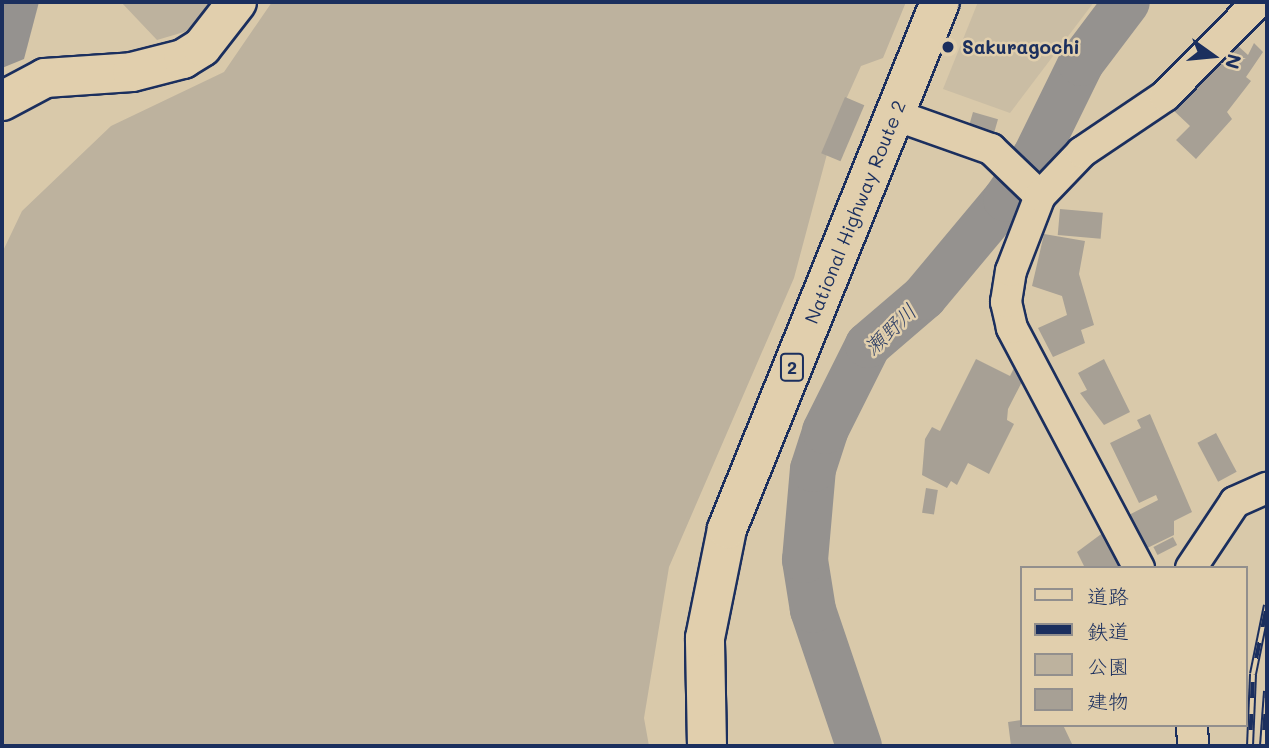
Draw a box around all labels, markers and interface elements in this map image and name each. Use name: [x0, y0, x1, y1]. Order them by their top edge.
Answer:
north arrow: [1178, 21, 1248, 91]
place label: Sakuragochi: [962, 36, 1080, 58]
marker: Sakuragochi: [940, 39, 956, 55]
text: N: [1220, 51, 1248, 72]
street label: National Highway Route 2: [800, 97, 910, 327]
water label: 瀬野川: [859, 298, 921, 360]
road number: 2: [780, 352, 804, 382]
legend: [1020, 566, 1248, 727]
text: 道路: [1087, 582, 1129, 609]
text: 鉄道: [1087, 617, 1129, 644]
text: 公園: [1087, 652, 1129, 679]
text: 建物: [1087, 687, 1129, 714]

